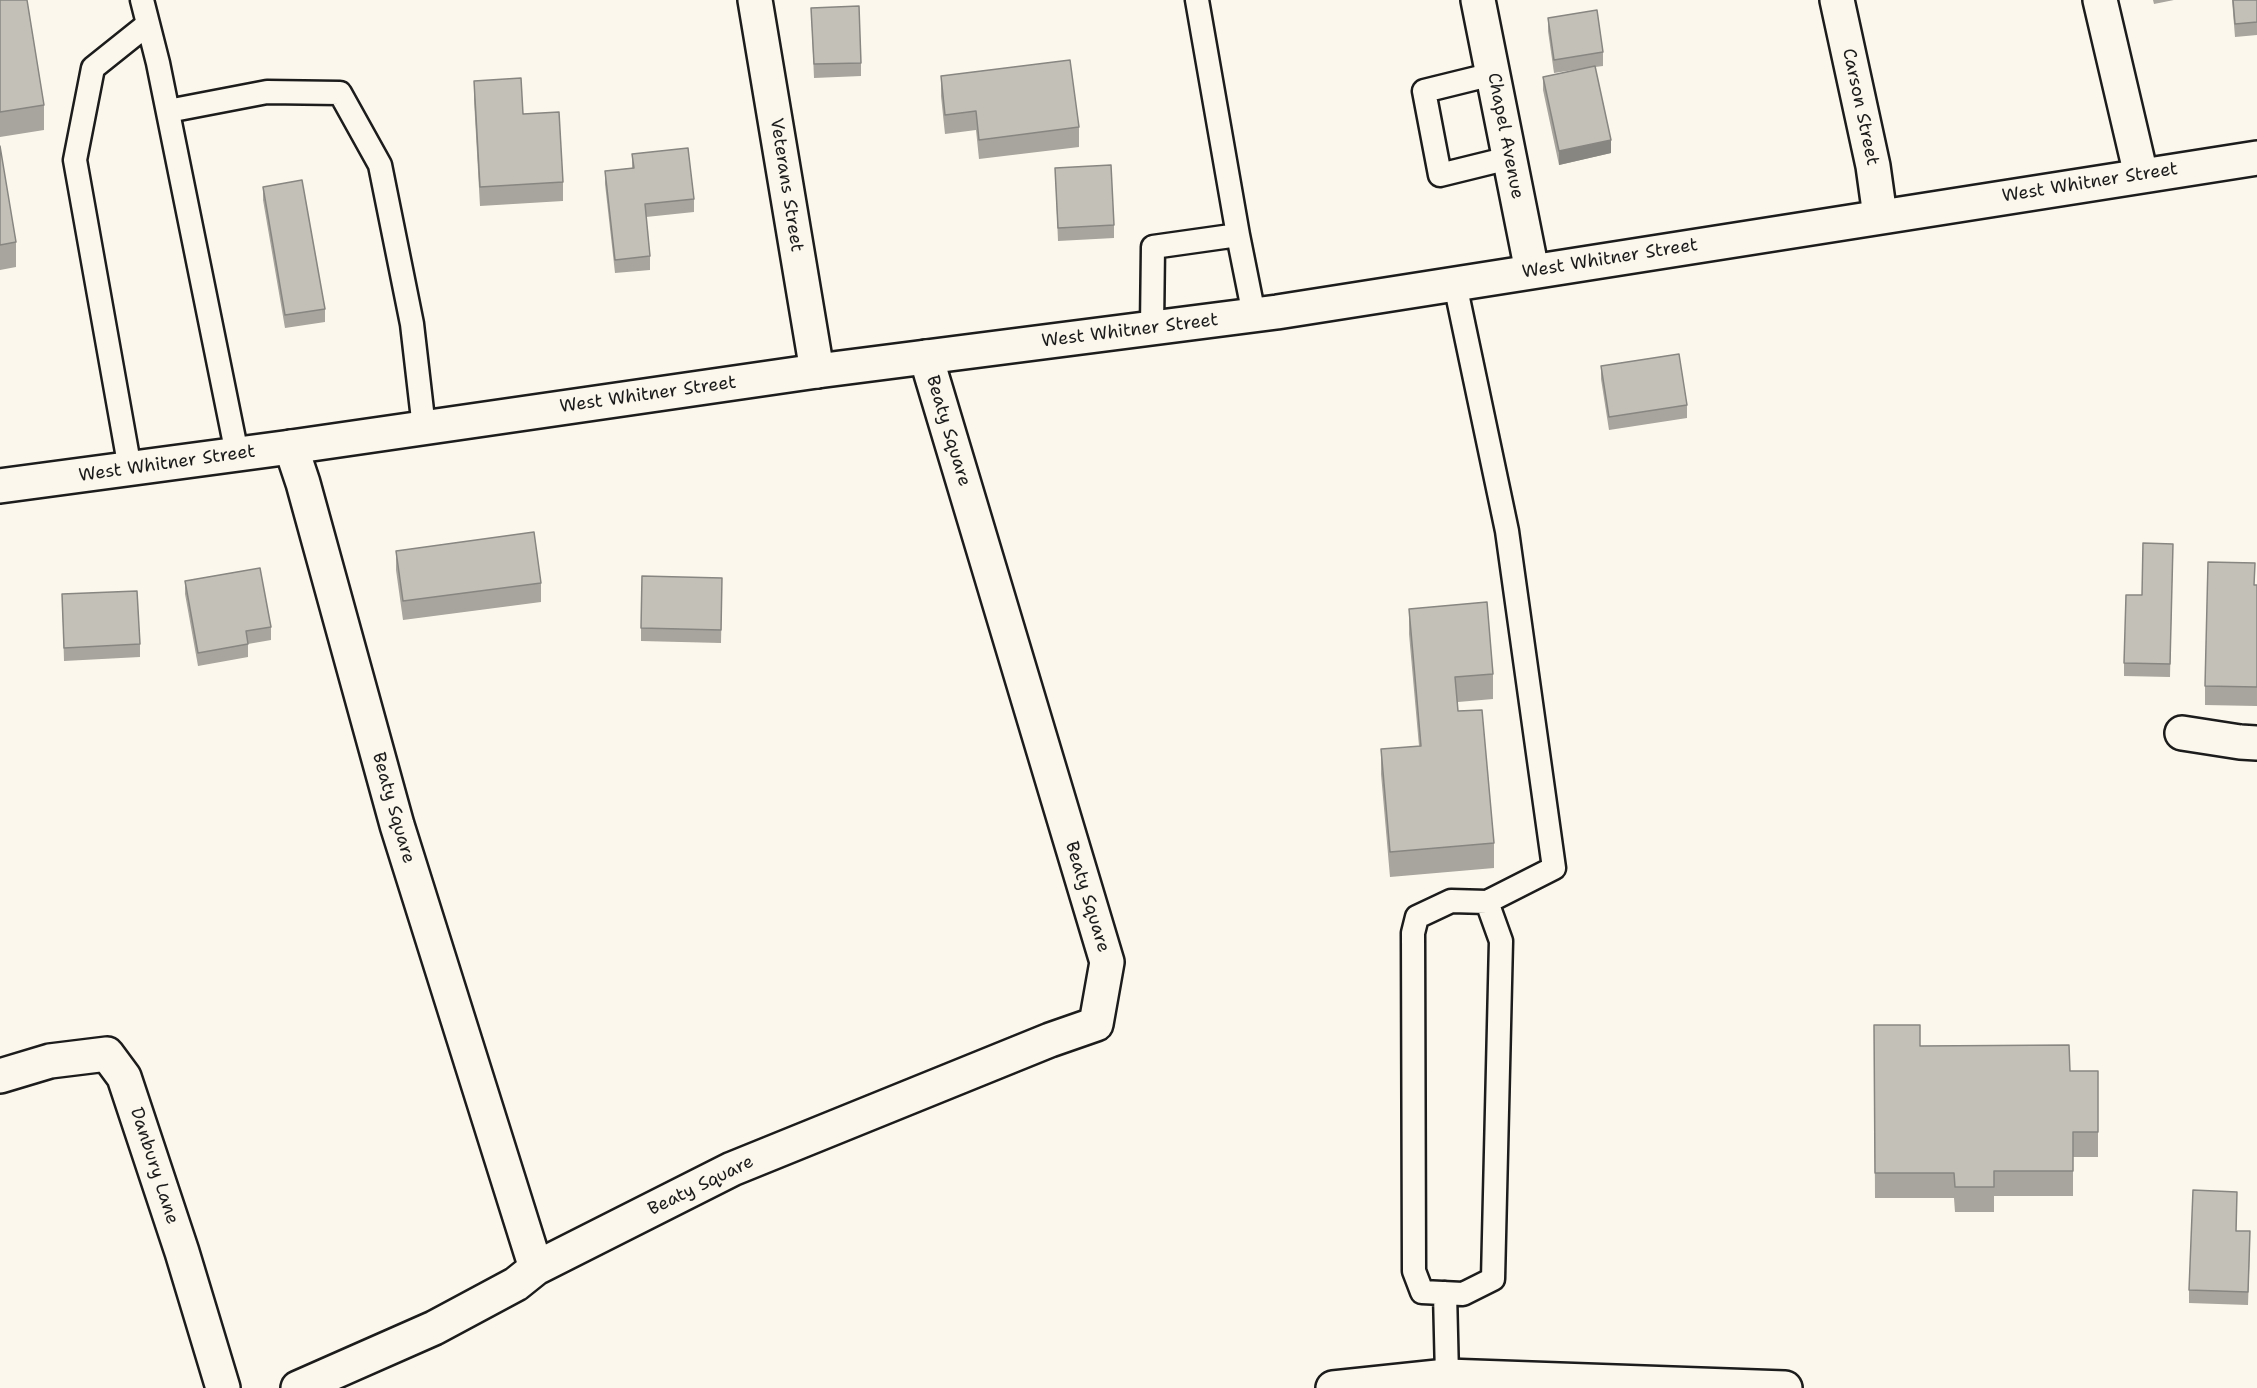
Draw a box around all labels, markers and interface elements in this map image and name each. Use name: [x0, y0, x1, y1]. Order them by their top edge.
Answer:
street label: Carson Street: [1837, 47, 1883, 167]
street label: Chapel Avenue: [1482, 71, 1528, 201]
street label: Veterans Street: [765, 117, 807, 253]
street label: West Whitner Street: [2001, 158, 2179, 208]
street label: West Whitner Street: [1521, 234, 1699, 284]
street label: West Whitner Street: [1040, 309, 1220, 353]
street label: West Whitner Street: [558, 372, 738, 418]
street label: Beaty Square: [921, 373, 975, 489]
street label: West Whitner Street: [77, 441, 257, 487]
street label: Beaty Square: [367, 750, 419, 866]
street label: Beaty Square: [1060, 839, 1114, 955]
street label: Danbury Lane: [125, 1105, 183, 1227]
street label: Beaty Square: [645, 1151, 757, 1221]

